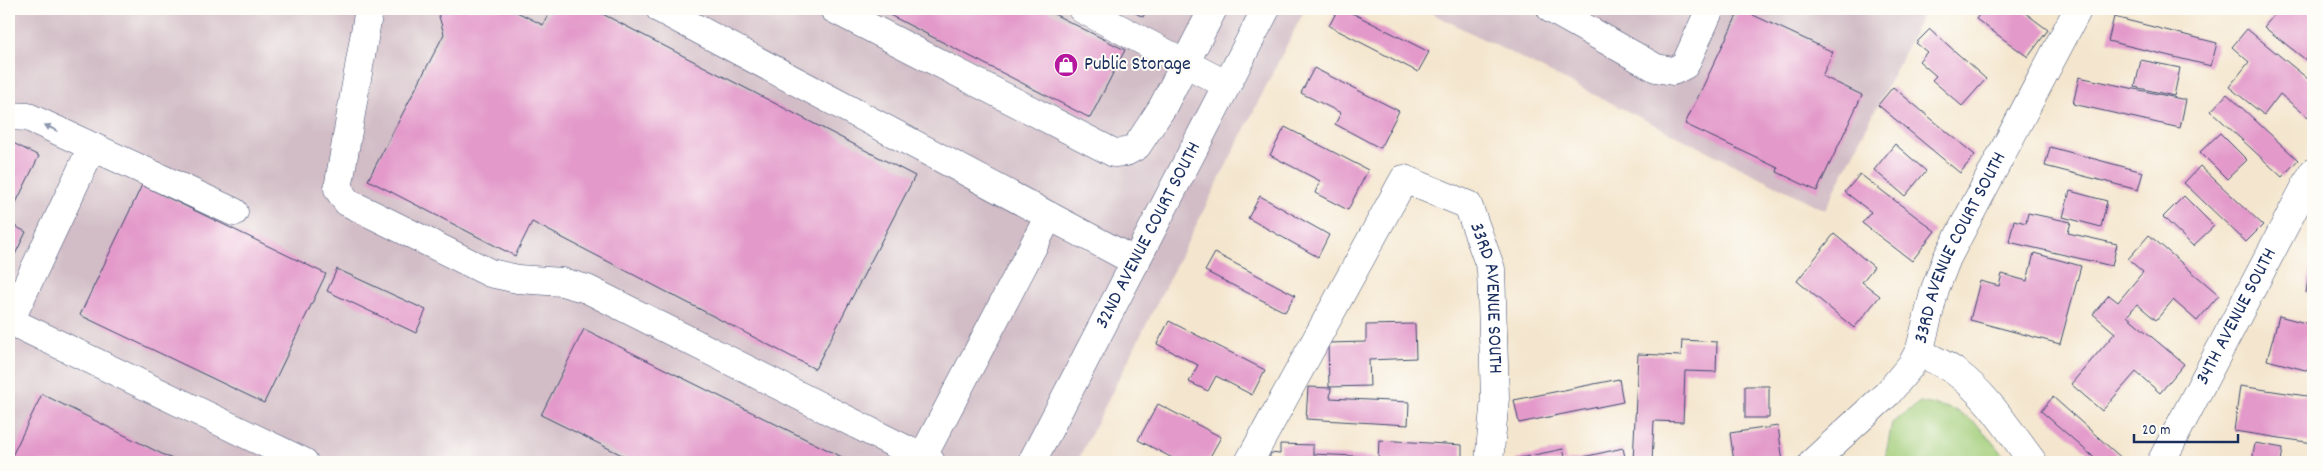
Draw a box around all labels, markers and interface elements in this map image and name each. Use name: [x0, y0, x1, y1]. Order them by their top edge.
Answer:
place label: Public Storage: [1084, 51, 1191, 79]
shop icon: Public Storage: [1053, 52, 1079, 78]
one-way arrow: [44, 124, 58, 132]
street label: 32ND AVENUE COURT SOUTH: [1089, 137, 1209, 334]
street label: 33RD AVENUE COURT SOUTH: [1908, 147, 2014, 347]
street label: 33RD AVENUE SOUTH: [1461, 219, 1508, 374]
street label: 34TH AVENUE SOUTH: [2190, 243, 2285, 390]
scale bar: [2134, 411, 2238, 443]
text: 20 m: [2142, 420, 2170, 442]

